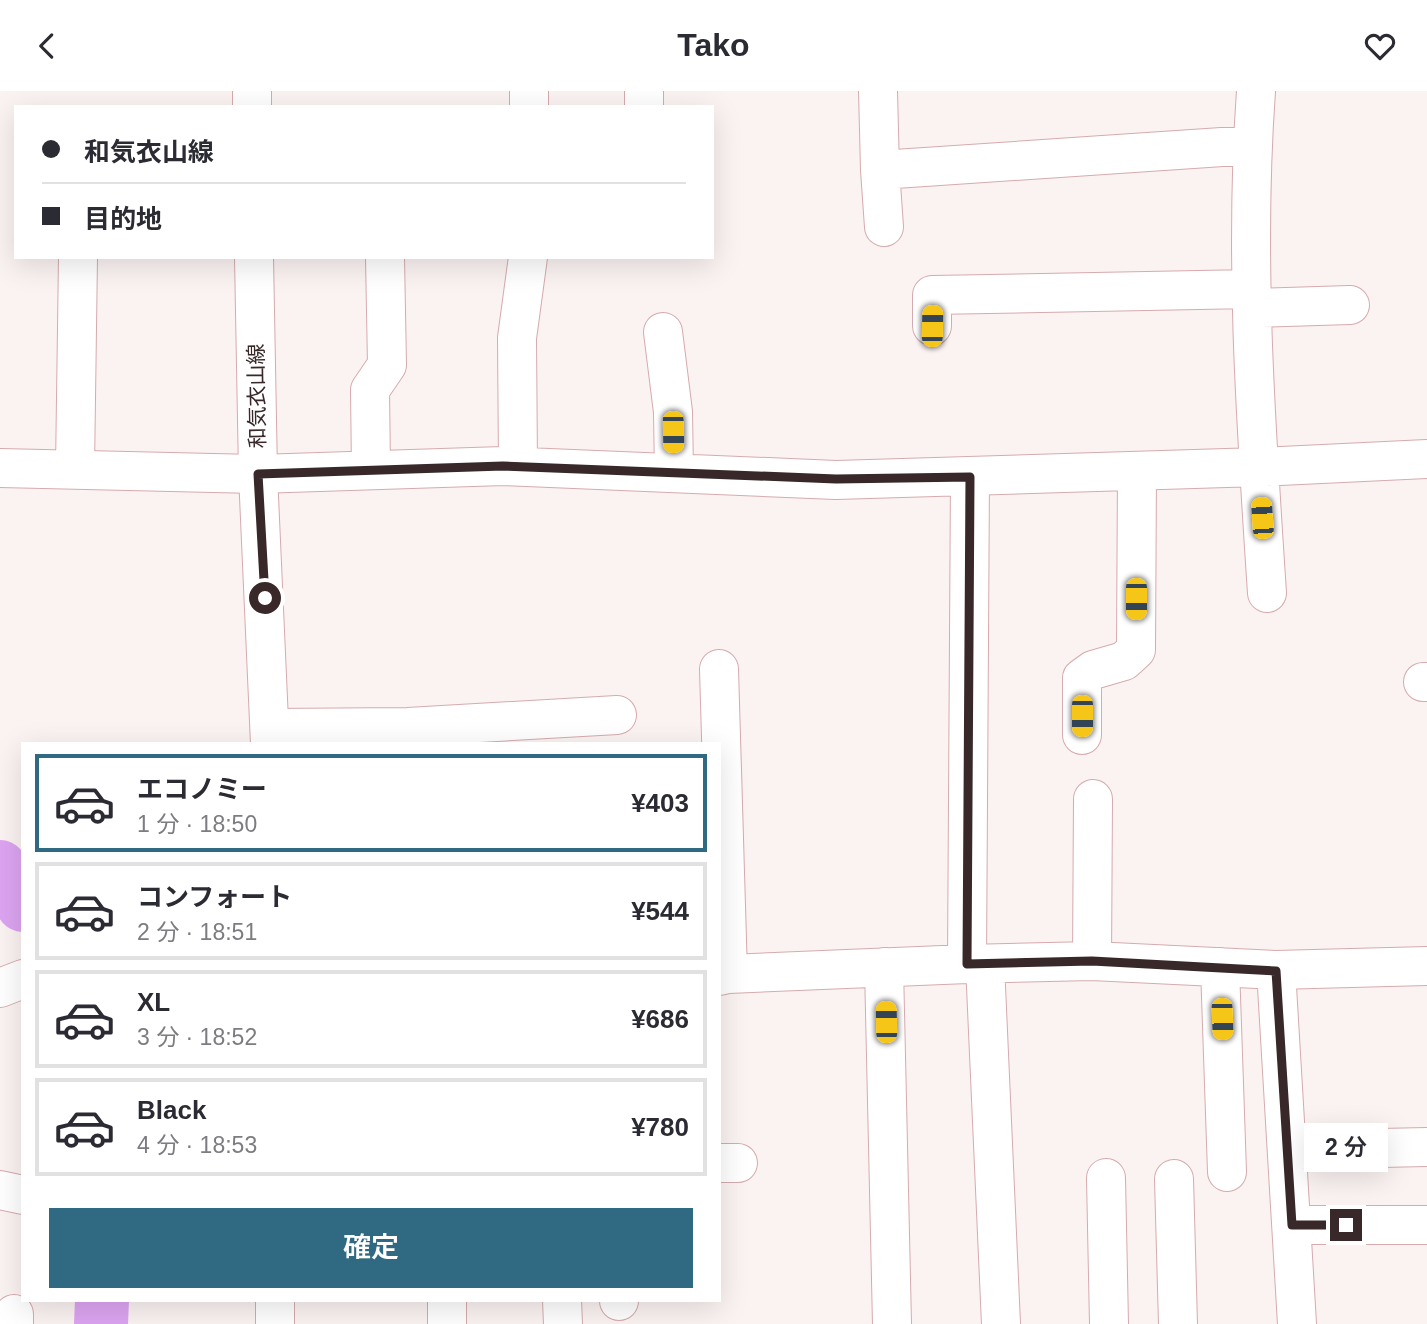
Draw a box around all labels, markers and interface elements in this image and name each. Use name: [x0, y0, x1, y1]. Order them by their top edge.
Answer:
icon: back: [28, 27, 66, 65]
text: Tako: [677, 27, 750, 63]
icon: heart: [1361, 27, 1399, 65]
text: 和気衣山線: [84, 137, 214, 167]
text: 目的地: [84, 204, 162, 234]
car: [922, 305, 943, 347]
street label: 和気衣山線: [244, 343, 269, 449]
car: [663, 411, 684, 453]
car: [1251, 496, 1274, 540]
car: [1126, 578, 1147, 620]
route start: [249, 582, 281, 614]
car: [1072, 695, 1093, 737]
icon: car: [53, 772, 116, 835]
text: エコノミー: [137, 774, 267, 804]
text: ¥403: [631, 788, 689, 818]
text: 1 分 · 18:50: [137, 811, 257, 837]
icon: car: [53, 880, 116, 943]
text: コンフォート: [137, 882, 292, 912]
text: ¥544: [631, 896, 689, 926]
text: 2 分 · 18:51: [137, 919, 257, 945]
text: XL: [137, 987, 170, 1017]
icon: car: [53, 988, 116, 1051]
car: [1211, 998, 1234, 1040]
car: [876, 1001, 897, 1043]
text: ¥686: [631, 1004, 689, 1034]
text: 3 分 · 18:52: [137, 1024, 257, 1050]
text: Black: [137, 1095, 206, 1125]
icon: car: [53, 1096, 116, 1159]
text: ¥780: [631, 1112, 689, 1142]
callout: 2 分: [1304, 1123, 1388, 1173]
text: 4 分 · 18:53: [137, 1132, 257, 1158]
text: 2 分: [1325, 1134, 1367, 1160]
button: 確定: [49, 1208, 693, 1288]
route end: [1330, 1209, 1362, 1241]

